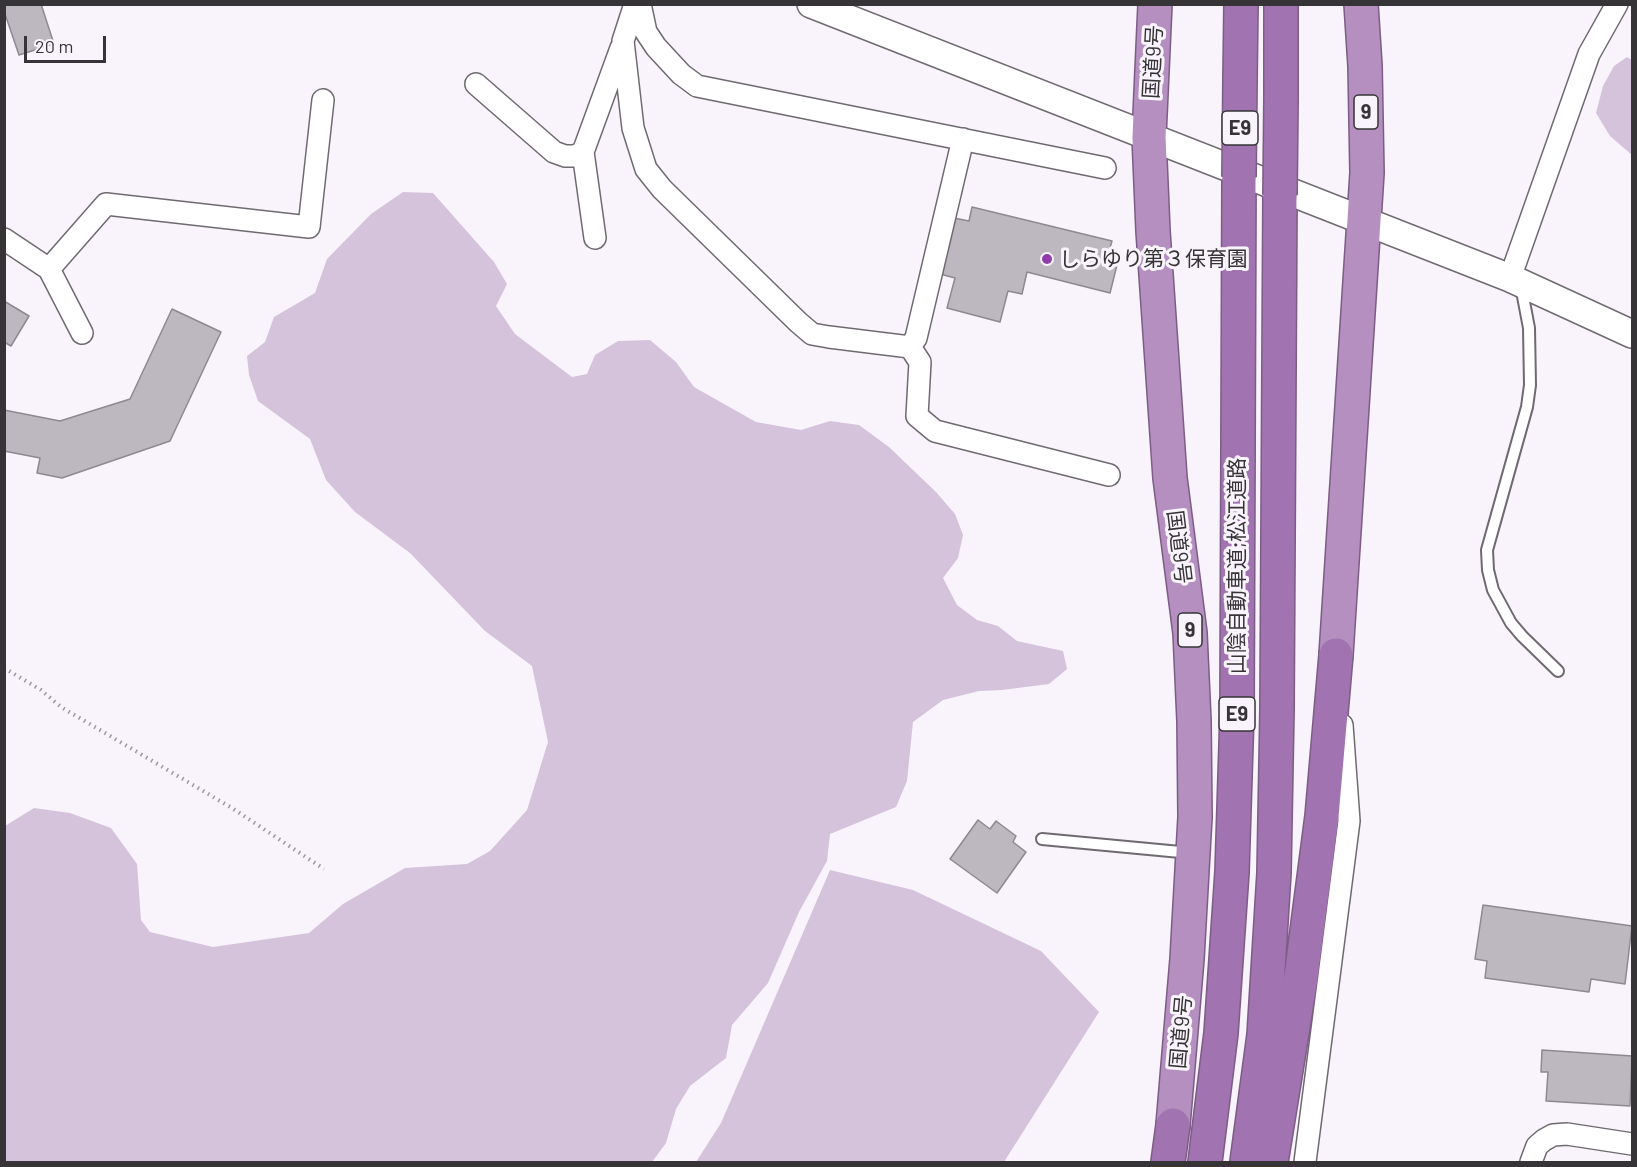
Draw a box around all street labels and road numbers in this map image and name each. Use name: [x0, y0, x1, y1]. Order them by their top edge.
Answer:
street label: 国道9号: [1138, 24, 1168, 100]
road number: 9: [1354, 95, 1378, 129]
road number: E9: [1222, 111, 1258, 145]
street label: 山陰自動車道;松江道路: [1224, 458, 1250, 674]
street label: 国道9号: [1162, 509, 1196, 585]
road number: 9: [1178, 613, 1202, 647]
road number: E9: [1219, 697, 1255, 731]
street label: 国道9号: [1165, 994, 1197, 1070]

